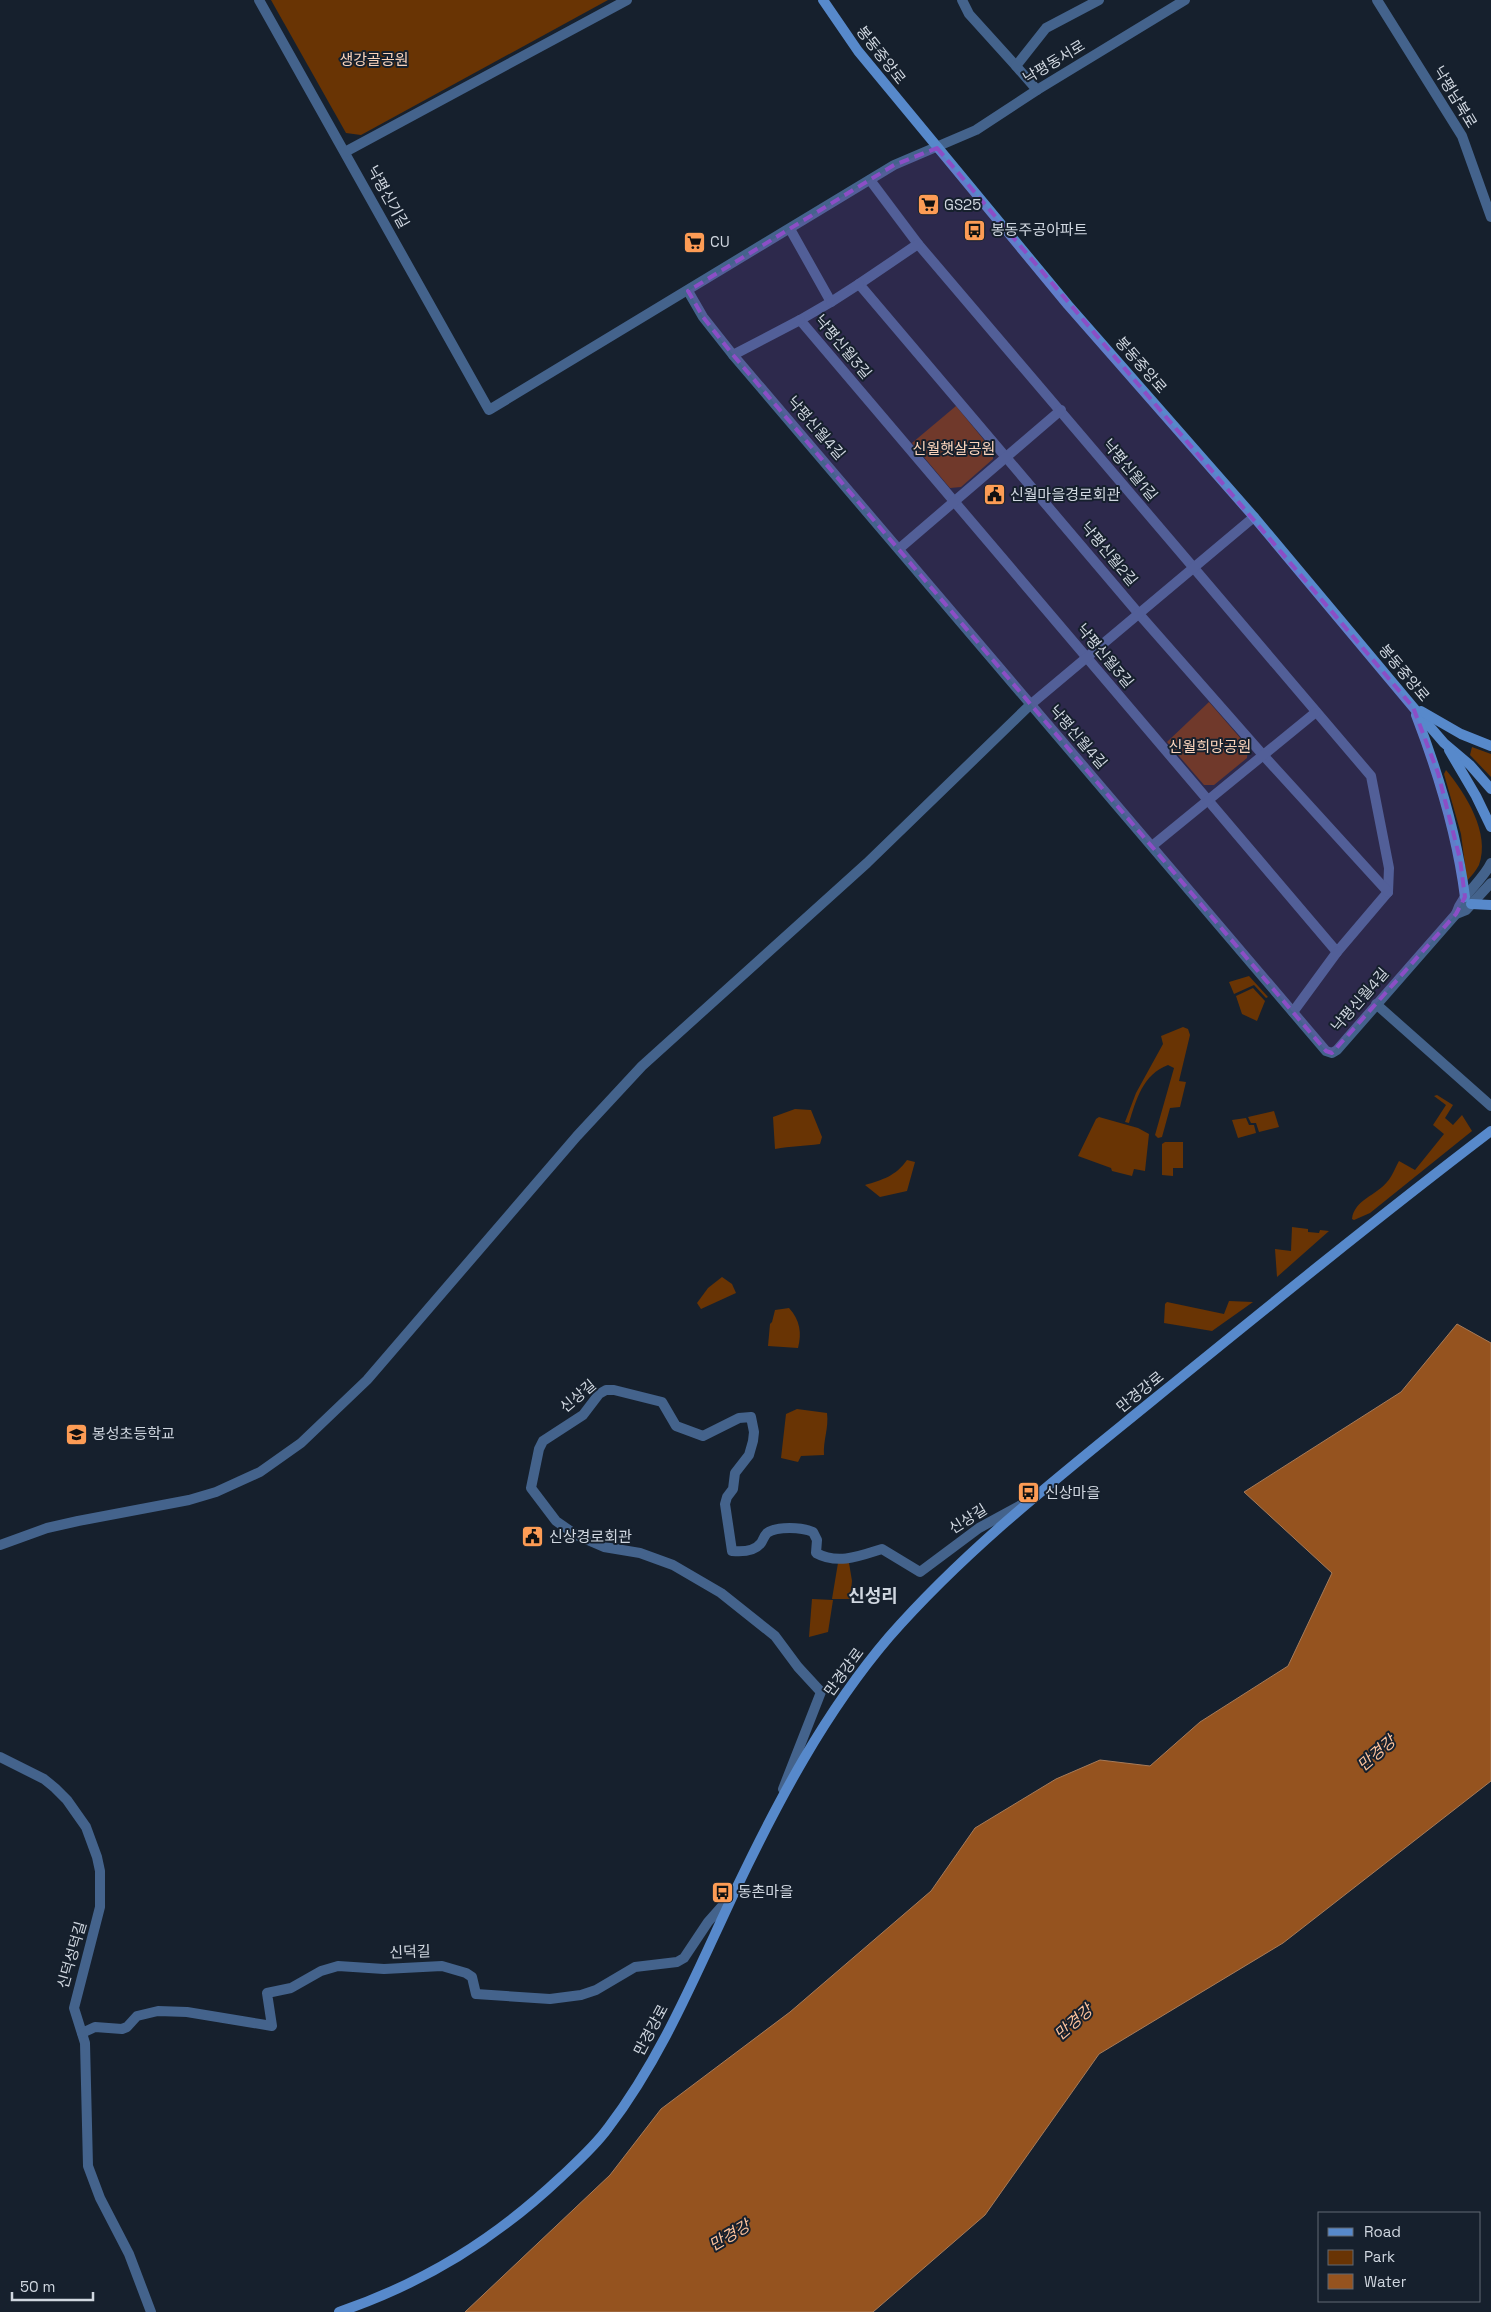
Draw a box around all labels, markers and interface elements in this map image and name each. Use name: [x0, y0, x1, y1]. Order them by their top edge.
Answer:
street label: 봉동중앙로: [853, 22, 910, 88]
street label: 낙평동서로: [1019, 36, 1088, 87]
park label: 생강골공원: [339, 50, 409, 69]
street label: 낙평남북로: [1430, 62, 1481, 131]
street label: 낙평신기길: [363, 162, 413, 232]
supermarket icon: GS25: [916, 193, 940, 217]
place label: GS25: [944, 195, 981, 214]
bus stop icon: 봉동주공아파트: [963, 218, 987, 242]
place label: 봉동주공아파트: [991, 220, 1088, 239]
supermarket icon: CU: [682, 230, 706, 254]
place label: CU: [710, 232, 730, 251]
street label: 낙평신월3길: [811, 311, 876, 383]
street label: 봉동중앙로: [1112, 332, 1171, 397]
street label: 낙평신월4길: [783, 392, 849, 463]
street label: 낙평신월1길: [1099, 435, 1162, 505]
park label: 신월햇살공원: [913, 439, 995, 458]
public building icon: 신월마을경로회관: [982, 483, 1006, 507]
place label: 신월마을경로회관: [1010, 485, 1121, 504]
street label: 낙평신월2길: [1077, 518, 1142, 590]
street label: 낙평신월3길: [1073, 620, 1138, 692]
street label: 봉동중앙로: [1375, 640, 1434, 705]
street label: 낙평신월4길: [1045, 701, 1111, 772]
park label: 신월희망공원: [1169, 737, 1251, 756]
street label: 낙평신월4길: [1327, 964, 1393, 1035]
street label: 만경강로: [1112, 1367, 1167, 1416]
street label: 신상길: [556, 1375, 600, 1416]
school or university icon: 봉성초등학교: [64, 1422, 88, 1446]
place label: 봉성초등학교: [92, 1424, 175, 1443]
bus stop icon: 신상마을: [1017, 1481, 1041, 1505]
place label: 신상마을: [1045, 1483, 1100, 1502]
street label: 신상길: [945, 1500, 990, 1538]
public building icon: 신상경로회관: [521, 1525, 545, 1549]
place label: 신상경로회관: [549, 1527, 632, 1546]
district label: 신성리: [848, 1584, 898, 1607]
street label: 만경강로: [820, 1644, 868, 1700]
water label: 만경강: [1353, 1729, 1402, 1776]
bus stop icon: 동촌마을: [710, 1880, 734, 1904]
place label: 동촌마을: [738, 1882, 793, 1901]
street label: 신덕성덕길: [53, 1919, 90, 1991]
street label: 신덕길: [389, 1941, 431, 1962]
water label: 만경강: [1050, 1998, 1099, 2045]
street label: 만경강로: [629, 2001, 672, 2059]
legend: [1318, 2212, 1481, 2302]
water label: 만경강: [705, 2214, 756, 2256]
text: Road: [1364, 2222, 1401, 2241]
text: Park: [1364, 2247, 1395, 2266]
scale bar: [12, 2270, 94, 2302]
text: Water: [1364, 2272, 1407, 2291]
text: 50 m: [20, 2277, 55, 2296]

